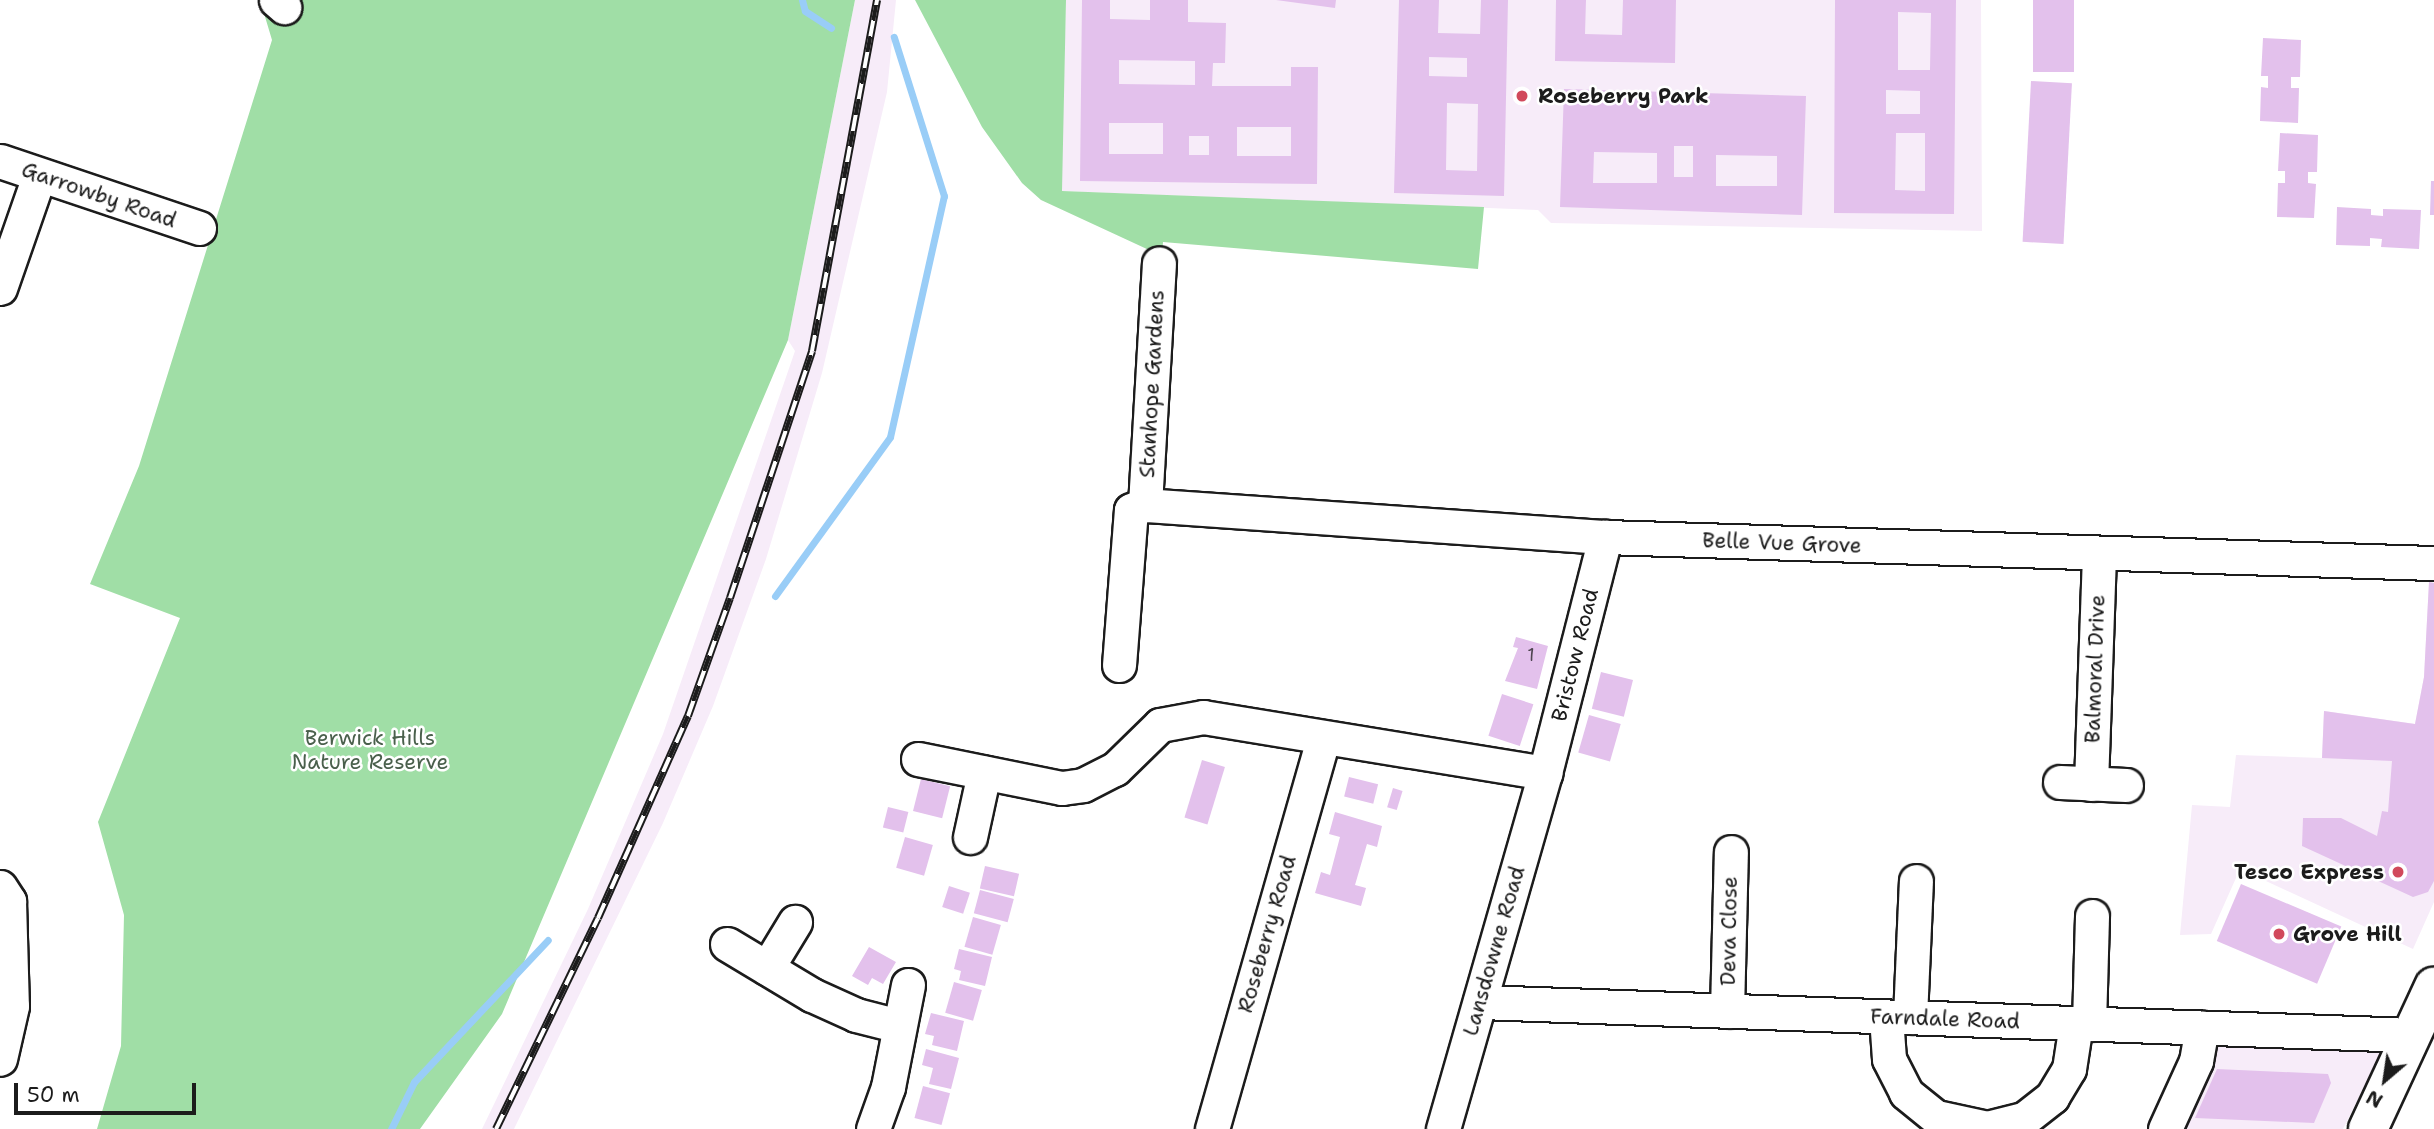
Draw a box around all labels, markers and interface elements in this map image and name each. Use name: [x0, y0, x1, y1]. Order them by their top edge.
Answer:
place label: Roseberry Park: [1538, 83, 1709, 109]
marker: Roseberry Park: [1512, 86, 1532, 106]
street label: Garrowby Road: [18, 157, 180, 233]
street label: Stanhope Gardens: [1134, 289, 1170, 479]
street label: Belle Vue Grove: [1702, 528, 1862, 558]
street label: Bristow Road: [1546, 586, 1604, 724]
street label: Balmoral Drive: [2080, 594, 2110, 744]
house number: 1: [1527, 644, 1535, 666]
park label: Berwick Hills Nature Reserve: [292, 725, 448, 775]
street label: Roseberry Road: [1232, 852, 1302, 1016]
place label: Tesco Express: [2234, 859, 2384, 885]
street label: Lansdowne Road: [1458, 863, 1530, 1039]
marker: Tesco Express: [2390, 864, 2406, 880]
street label: Deva Close: [1715, 876, 1743, 986]
place label: Grove Hill: [2293, 921, 2402, 947]
marker: Grove Hill: [2271, 926, 2287, 942]
street label: Farndale Road: [1870, 1004, 2020, 1034]
north arrow: [2350, 1045, 2420, 1115]
scale bar: [18, 1070, 200, 1114]
text: 50 m: [27, 1081, 80, 1109]
text: N: [2362, 1084, 2387, 1113]

